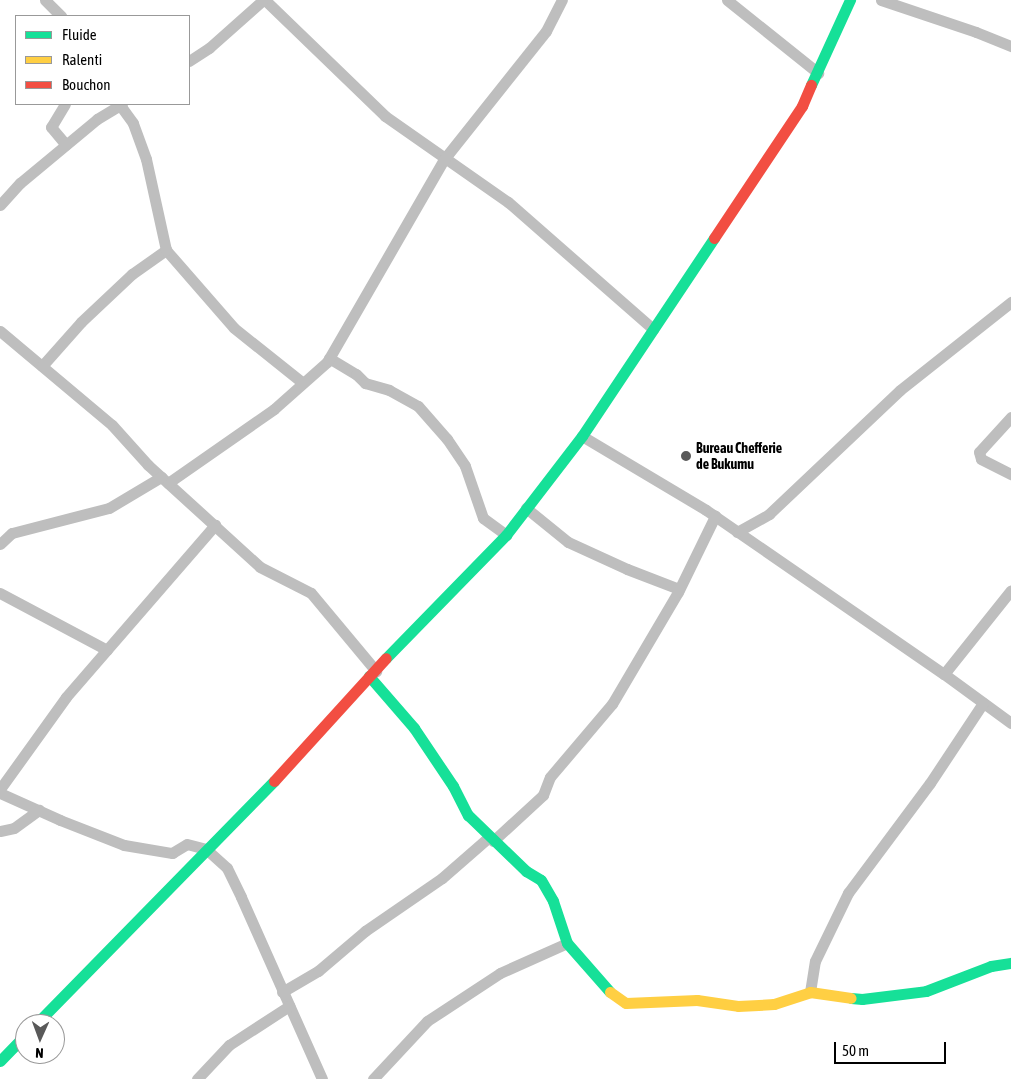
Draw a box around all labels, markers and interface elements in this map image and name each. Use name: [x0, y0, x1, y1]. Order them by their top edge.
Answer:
legend: [15, 15, 190, 105]
text: Fluide: [62, 26, 97, 43]
text: Ralenti: [62, 51, 102, 68]
text: Bouchon: [62, 76, 111, 93]
place label: Bureau Chefferie de Bukumu: [696, 440, 782, 472]
marker: Bureau Chefferie de Bukumu: [680, 450, 692, 462]
north arrow: [15, 1014, 65, 1064]
scale bar: [836, 1032, 948, 1064]
text: 50 m: [842, 1042, 869, 1059]
text: N: [35, 1045, 44, 1061]

